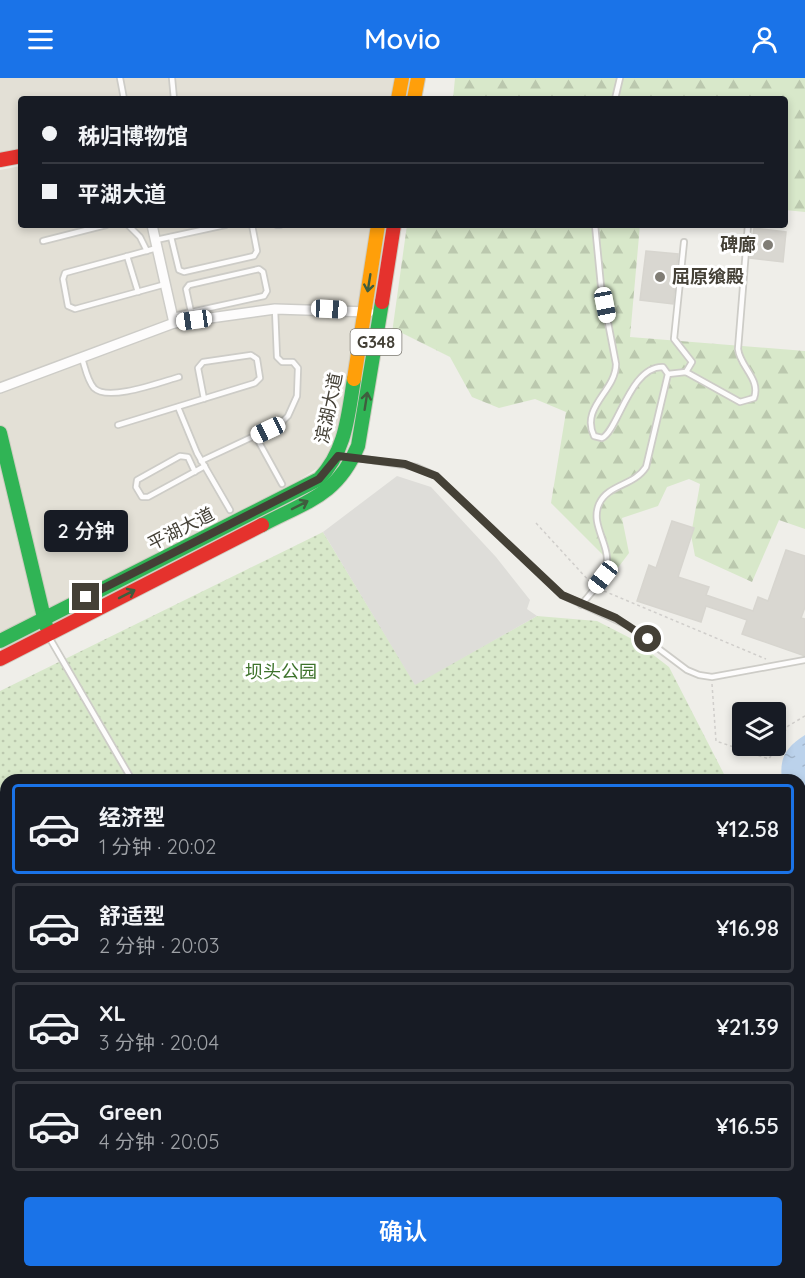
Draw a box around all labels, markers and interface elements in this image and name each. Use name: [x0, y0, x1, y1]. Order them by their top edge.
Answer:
text: Movio: [364, 22, 441, 56]
icon: menu: [24, 23, 57, 56]
icon: person: [748, 23, 781, 56]
text: 秭归博物馆: [78, 122, 188, 150]
text: 平湖大道: [78, 180, 166, 208]
place label: 碑廊: [720, 233, 756, 256]
marker: 碑廊: [761, 238, 775, 252]
place label: 屈原飨殿: [672, 265, 744, 288]
marker: 屈原飨殿: [653, 270, 667, 284]
one-way arrow: [363, 272, 374, 292]
car: [593, 286, 617, 324]
car: [311, 299, 347, 319]
car: [175, 309, 213, 331]
road number: G348: [350, 329, 401, 355]
street label: 滨湖大道: [310, 370, 347, 446]
one-way arrow: [361, 392, 372, 411]
car: [248, 414, 288, 446]
one-way arrow: [291, 498, 309, 510]
street label: 平湖大道: [143, 502, 218, 555]
callout: 2 分钟: [44, 510, 128, 552]
text: 2 分钟: [58, 518, 114, 543]
car: [585, 557, 621, 597]
route end: [72, 583, 99, 610]
one-way arrow: [117, 587, 135, 599]
route start: [634, 625, 661, 652]
park label: 坝头公园: [245, 660, 317, 683]
map controls: [732, 702, 786, 756]
button: layers: [732, 702, 786, 756]
icon: car: [27, 802, 81, 856]
text: 经济型: [99, 803, 165, 831]
text: ¥12.58: [716, 815, 779, 843]
text: 1 分钟 · 20:02: [99, 834, 216, 859]
icon: car: [27, 901, 81, 955]
text: 舒适型: [99, 902, 165, 930]
text: ¥16.98: [716, 914, 779, 942]
text: 2 分钟 · 20:03: [99, 933, 219, 958]
text: XL: [99, 999, 126, 1027]
icon: car: [27, 1000, 81, 1054]
text: ¥21.39: [716, 1013, 779, 1041]
text: 3 分钟 · 20:04: [99, 1030, 219, 1055]
text: Green: [99, 1098, 162, 1126]
icon: car: [27, 1099, 81, 1153]
text: ¥16.55: [716, 1112, 779, 1140]
text: 4 分钟 · 20:05: [99, 1129, 219, 1154]
button: 确认: [24, 1197, 782, 1266]

